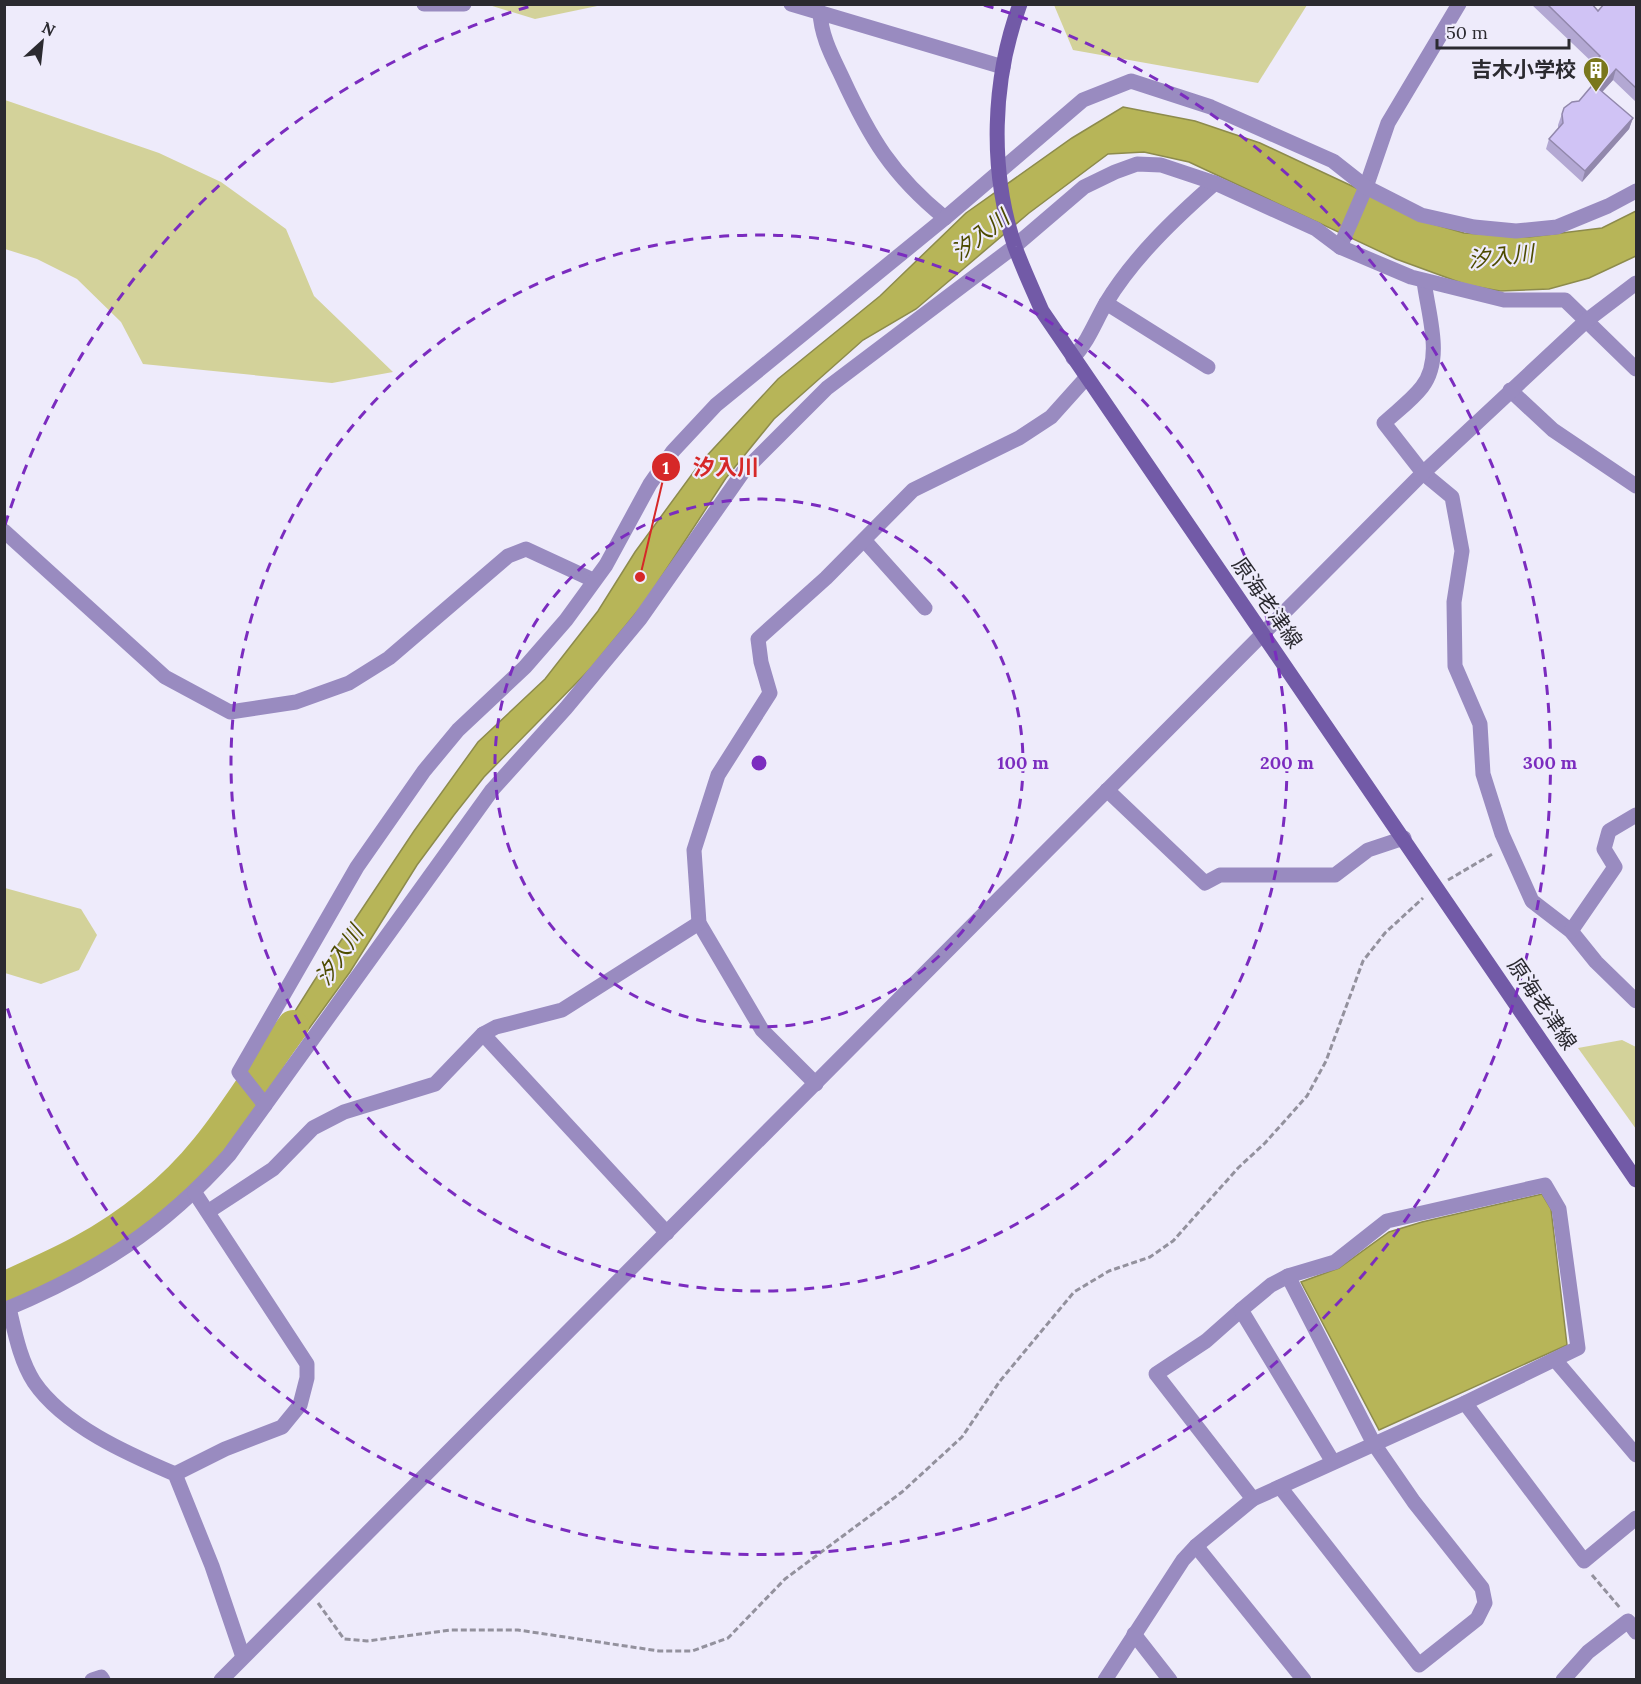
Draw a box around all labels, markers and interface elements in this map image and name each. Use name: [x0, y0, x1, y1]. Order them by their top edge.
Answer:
north arrow: [12, 12, 72, 72]
scale bar: [1437, 12, 1569, 50]
text: N: [39, 17, 59, 40]
text: 50 m: [1446, 21, 1488, 44]
building icon: 吉木小学校: [1581, 55, 1611, 93]
place label: 吉木小学校: [1471, 56, 1576, 83]
water label: 汐入川: [945, 202, 1016, 266]
water label: 汐入川: [1467, 238, 1537, 273]
callout: 汐入川: [651, 447, 771, 487]
text: 汐入川: [693, 453, 759, 481]
text: 1: [662, 456, 670, 479]
street label: 原海老津線: [1226, 552, 1309, 653]
text: 100 m: [997, 751, 1049, 774]
text: 200 m: [1260, 751, 1314, 774]
text: 300 m: [1523, 751, 1578, 774]
centre of rings: [749, 753, 769, 773]
water label: 汐入川: [309, 918, 370, 990]
street label: 原海老津線: [1502, 953, 1583, 1055]

